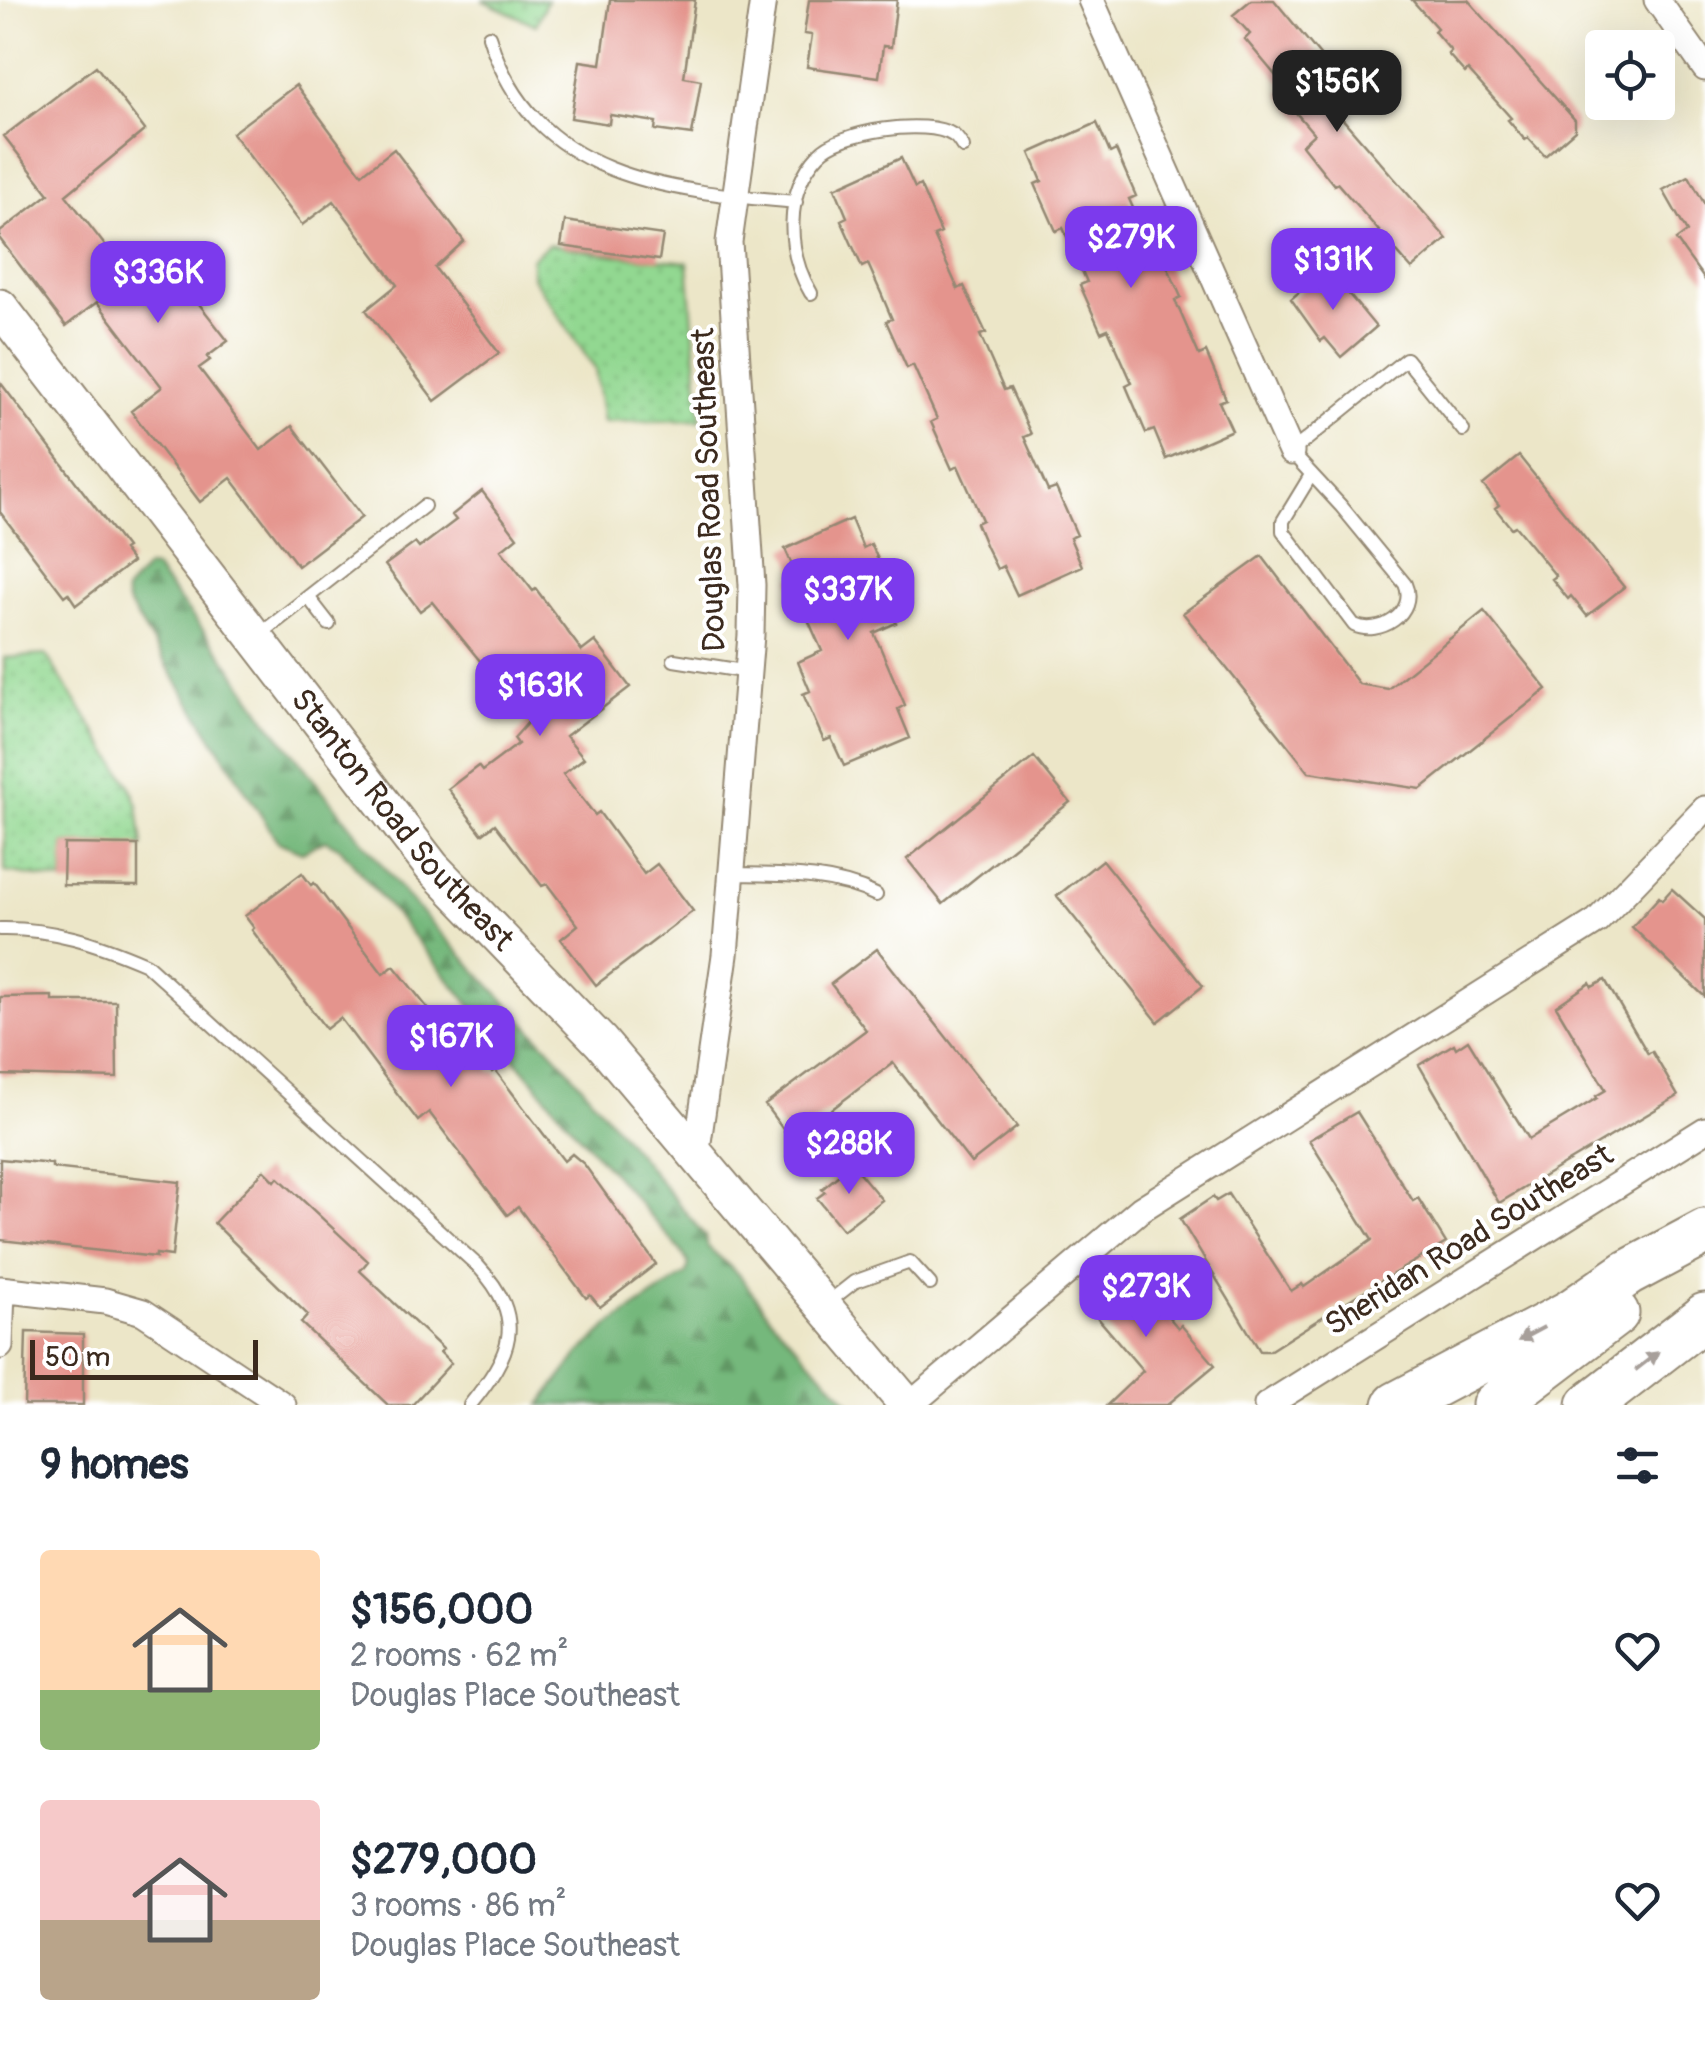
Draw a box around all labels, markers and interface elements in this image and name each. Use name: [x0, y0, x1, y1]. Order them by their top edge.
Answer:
map controls: [1585, 30, 1675, 120]
button: locate: [1585, 30, 1675, 120]
pin: $156K: [1267, 50, 1407, 135]
text: $156K: [1294, 62, 1380, 102]
pin: $279K: [1061, 206, 1201, 291]
text: $279K: [1087, 218, 1175, 258]
pin: $131K: [1263, 228, 1403, 313]
text: $131K: [1293, 240, 1373, 280]
pin: $336K: [88, 241, 228, 326]
text: $336K: [113, 253, 203, 293]
street label: Douglas Road Southeast: [683, 327, 735, 653]
pin: $337K: [778, 558, 918, 643]
text: $337K: [803, 570, 893, 610]
pin: $163K: [470, 654, 610, 739]
text: $163K: [497, 666, 583, 706]
street label: Stanton Road Southeast: [282, 681, 522, 960]
pin: $167K: [381, 1005, 521, 1090]
text: $167K: [409, 1017, 493, 1057]
pin: $288K: [779, 1112, 919, 1197]
text: $288K: [806, 1124, 892, 1164]
street label: Sheridan Road Southeast: [1318, 1135, 1621, 1345]
pin: $273K: [1076, 1255, 1216, 1340]
text: $273K: [1101, 1267, 1191, 1307]
one-way arrow: [1516, 1326, 1545, 1343]
scale bar: [30, 1335, 258, 1380]
text: 50 m: [45, 1340, 110, 1375]
one-way arrow: [1634, 1350, 1660, 1371]
icon: filters: [1610, 1438, 1665, 1493]
text: 9 homes: [40, 1439, 189, 1491]
text: $156,000: [350, 1584, 533, 1636]
icon: home: [120, 1590, 240, 1710]
icon: heart: [1610, 1623, 1665, 1678]
text: 2 rooms · 62 m²: [350, 1636, 568, 1676]
text: Douglas Place Southeast: [350, 1676, 680, 1716]
text: $279,000: [350, 1834, 537, 1886]
icon: home: [120, 1840, 240, 1960]
icon: heart: [1610, 1873, 1665, 1928]
text: 3 rooms · 86 m²: [350, 1886, 567, 1926]
text: Douglas Place Southeast: [350, 1926, 680, 1966]

